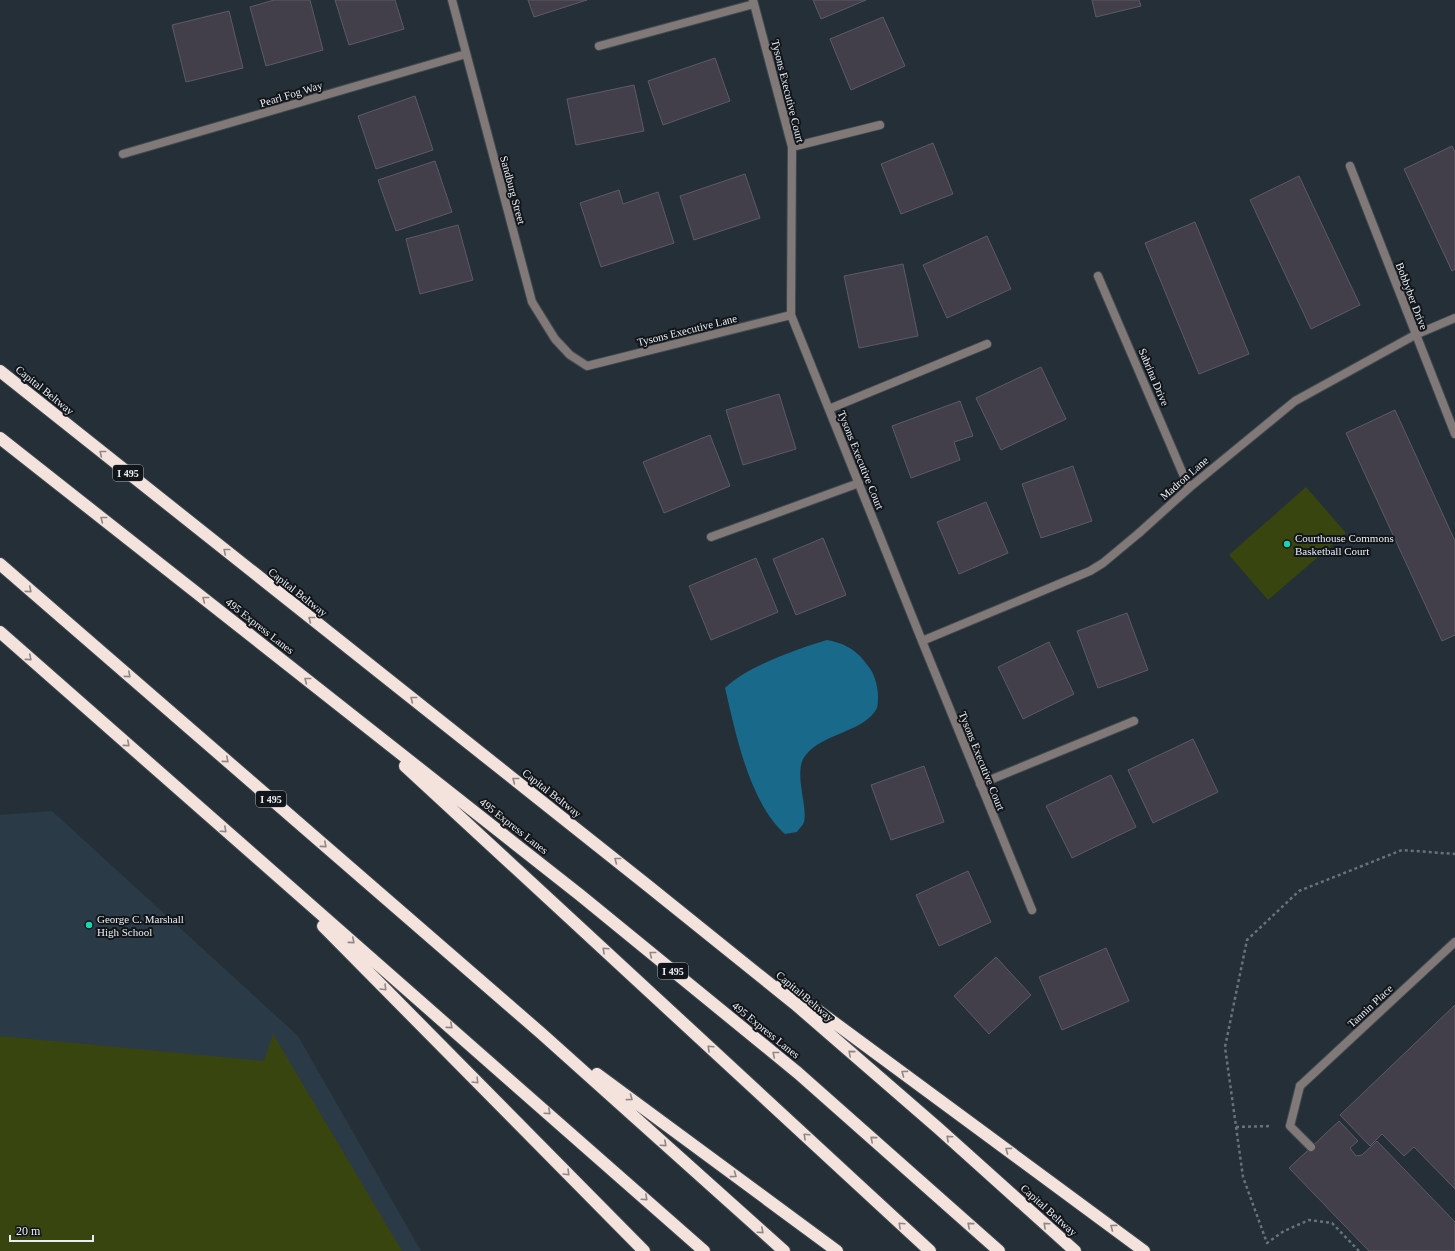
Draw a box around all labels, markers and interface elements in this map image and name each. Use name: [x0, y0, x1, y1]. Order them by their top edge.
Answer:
street label: Tysons Executive Court: [769, 38, 807, 144]
street label: Pearl Fog Way: [258, 79, 324, 109]
street label: Sandburg Street: [498, 154, 528, 226]
street label: Bobbyber Drive: [1394, 261, 1430, 331]
street label: Tysons Executive Lane: [636, 312, 738, 348]
street label: Sabrina Drive: [1136, 346, 1172, 408]
street label: Capital Beltway: [14, 363, 77, 417]
street label: Tysons Executive Court: [836, 409, 886, 511]
one-way arrow: [99, 450, 107, 457]
street label: Madron Lane: [1158, 454, 1210, 502]
road number: I 495: [113, 465, 143, 481]
one-way arrow: [100, 516, 107, 523]
place label: Courthouse Commons Basketball Court: [1295, 532, 1394, 557]
marker: Courthouse Commons Basketball Court: [1282, 539, 1292, 549]
one-way arrow: [223, 549, 230, 556]
street label: Capital Beltway: [266, 565, 330, 619]
one-way arrow: [25, 585, 32, 592]
street label: 495 Express Lanes: [224, 596, 296, 656]
one-way arrow: [202, 597, 209, 604]
one-way arrow: [308, 616, 315, 623]
one-way arrow: [25, 653, 32, 660]
one-way arrow: [123, 670, 130, 677]
one-way arrow: [304, 677, 311, 684]
one-way arrow: [410, 697, 417, 704]
street label: Tysons Executive Court: [957, 710, 1007, 812]
one-way arrow: [122, 739, 130, 746]
one-way arrow: [221, 756, 229, 763]
street label: Capital Beltway: [520, 766, 584, 820]
one-way arrow: [512, 777, 519, 784]
road number: I 495: [256, 791, 286, 807]
street label: 495 Express Lanes: [478, 796, 550, 856]
one-way arrow: [219, 825, 227, 833]
one-way arrow: [320, 841, 327, 848]
one-way arrow: [614, 858, 621, 865]
place label: George C. Marshall High School: [97, 913, 184, 938]
marker: George C. Marshall High School: [84, 920, 94, 930]
one-way arrow: [347, 937, 354, 944]
one-way arrow: [602, 948, 609, 955]
one-way arrow: [650, 951, 657, 958]
road number: I 495: [658, 963, 688, 979]
street label: Capital Beltway: [774, 969, 836, 1024]
street label: Tannin Place: [1345, 982, 1395, 1030]
one-way arrow: [380, 983, 387, 991]
street label: 495 Express Lanes: [730, 999, 802, 1061]
one-way arrow: [445, 1022, 453, 1029]
one-way arrow: [708, 1046, 715, 1053]
one-way arrow: [849, 1050, 856, 1057]
one-way arrow: [772, 1052, 779, 1059]
one-way arrow: [901, 1071, 908, 1078]
one-way arrow: [471, 1076, 479, 1084]
one-way arrow: [625, 1093, 632, 1100]
one-way arrow: [543, 1108, 550, 1115]
one-way arrow: [803, 1134, 811, 1141]
one-way arrow: [947, 1136, 954, 1143]
one-way arrow: [870, 1137, 877, 1144]
one-way arrow: [660, 1139, 667, 1146]
one-way arrow: [1006, 1148, 1013, 1155]
one-way arrow: [562, 1168, 570, 1176]
one-way arrow: [730, 1170, 737, 1177]
street label: Capital Beltway: [1019, 1182, 1080, 1239]
one-way arrow: [640, 1194, 648, 1201]
scale bar: [10, 1217, 93, 1243]
one-way arrow: [899, 1222, 906, 1229]
one-way arrow: [1043, 1222, 1051, 1230]
one-way arrow: [967, 1223, 975, 1230]
text: 20 m: [16, 1224, 41, 1238]
one-way arrow: [1110, 1225, 1117, 1232]
one-way arrow: [756, 1226, 764, 1233]

